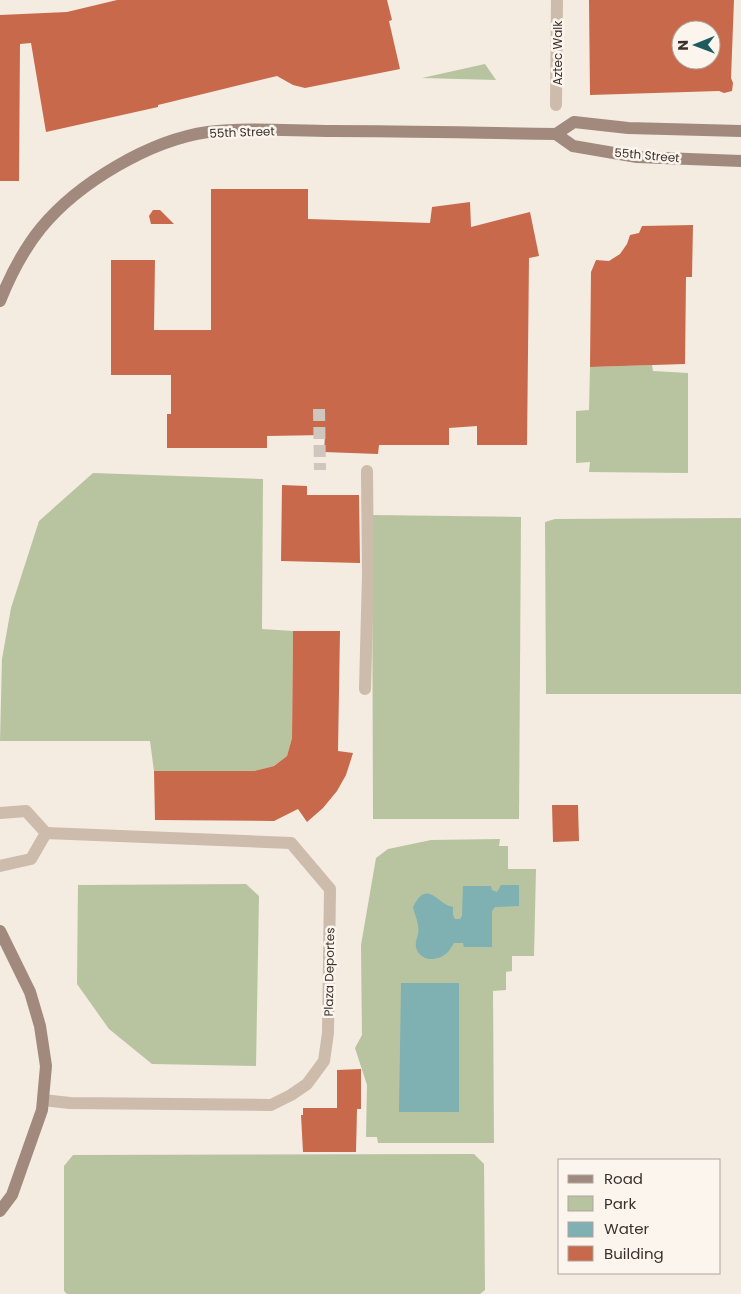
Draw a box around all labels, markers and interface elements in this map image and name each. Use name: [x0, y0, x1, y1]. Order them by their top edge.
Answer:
street label: Aztec Walk: [549, 20, 566, 85]
north arrow: [671, 20, 721, 70]
text: N: [673, 40, 693, 51]
street label: 55th Street: [209, 122, 275, 142]
street label: 55th Street: [614, 144, 680, 166]
street label: Plaza Deportes: [320, 927, 338, 1017]
legend: [558, 1159, 721, 1274]
text: Road: [604, 1168, 643, 1189]
text: Park: [604, 1193, 636, 1214]
text: Water: [604, 1218, 650, 1239]
text: Building: [604, 1243, 664, 1264]

